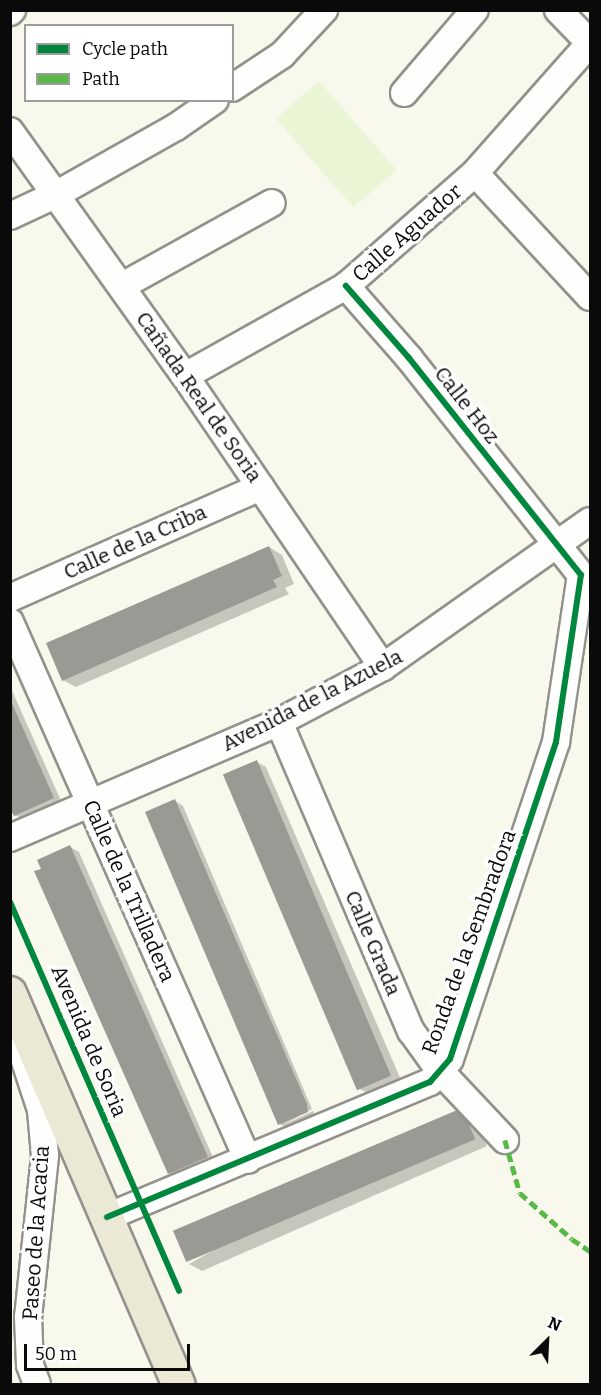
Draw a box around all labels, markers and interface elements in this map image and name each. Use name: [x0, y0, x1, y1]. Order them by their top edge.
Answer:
legend: [24, 24, 234, 102]
text: Cycle path: [82, 38, 168, 60]
text: Path: [82, 68, 120, 90]
street label: Calle Aguador: [347, 179, 467, 287]
street label: Cañada Real de Soria: [131, 307, 267, 487]
street label: Calle Hoz: [429, 361, 505, 449]
street label: Calle de la Criba: [60, 499, 210, 585]
street label: Avenida de la Azuela: [217, 644, 407, 756]
street label: Calle de la Trilladera: [78, 796, 180, 986]
street label: Ronda de la Sembradora: [417, 826, 521, 1058]
street label: Calle Grada: [340, 887, 406, 999]
street label: Avenida de Soria: [46, 961, 132, 1121]
street label: Paseo de la Acacia: [17, 1145, 55, 1321]
north arrow: [517, 1311, 577, 1371]
text: N: [545, 1313, 564, 1335]
scale bar: [27, 1332, 194, 1370]
text: 50 m: [35, 1343, 77, 1365]

